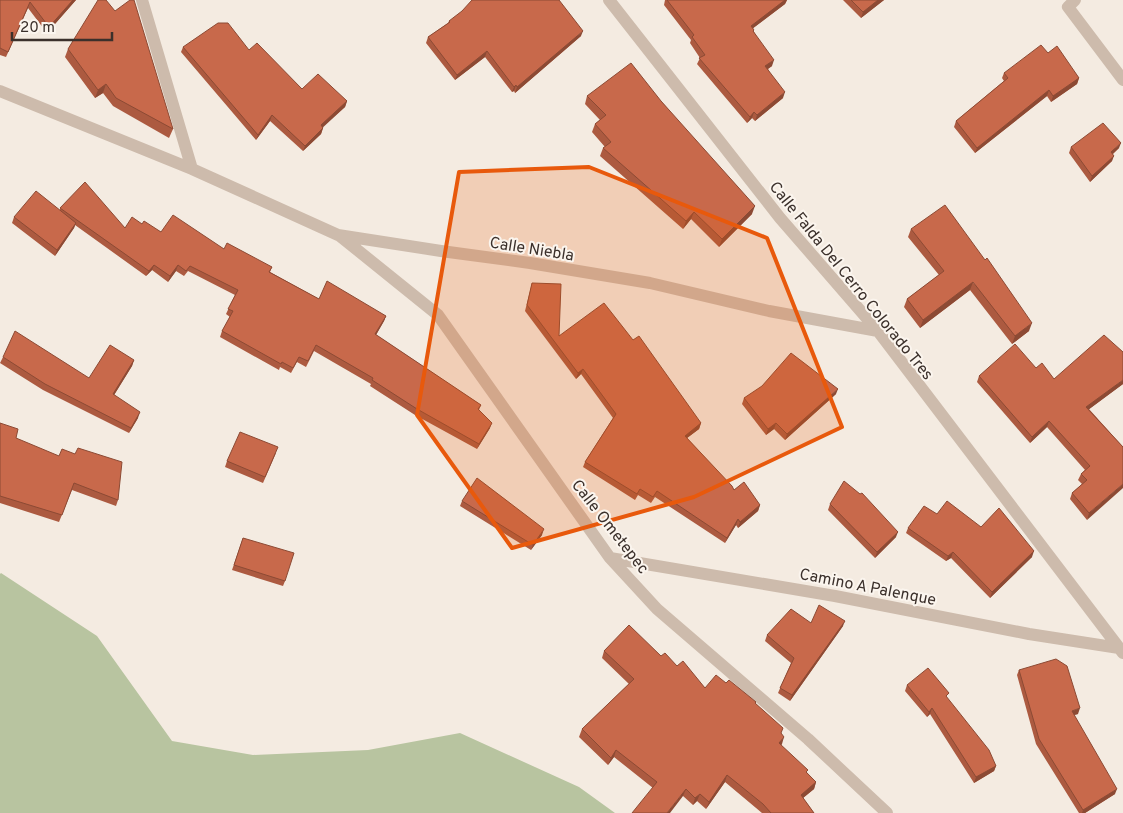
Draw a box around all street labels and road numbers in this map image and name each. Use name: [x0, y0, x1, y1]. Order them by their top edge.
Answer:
street label: Calle Falda Del Cerro Colorado Tres: [764, 178, 937, 385]
street label: Calle Niebla: [488, 233, 575, 267]
street label: Calle Ometepec: [566, 476, 653, 578]
street label: Camino A Palenque: [798, 565, 938, 611]

